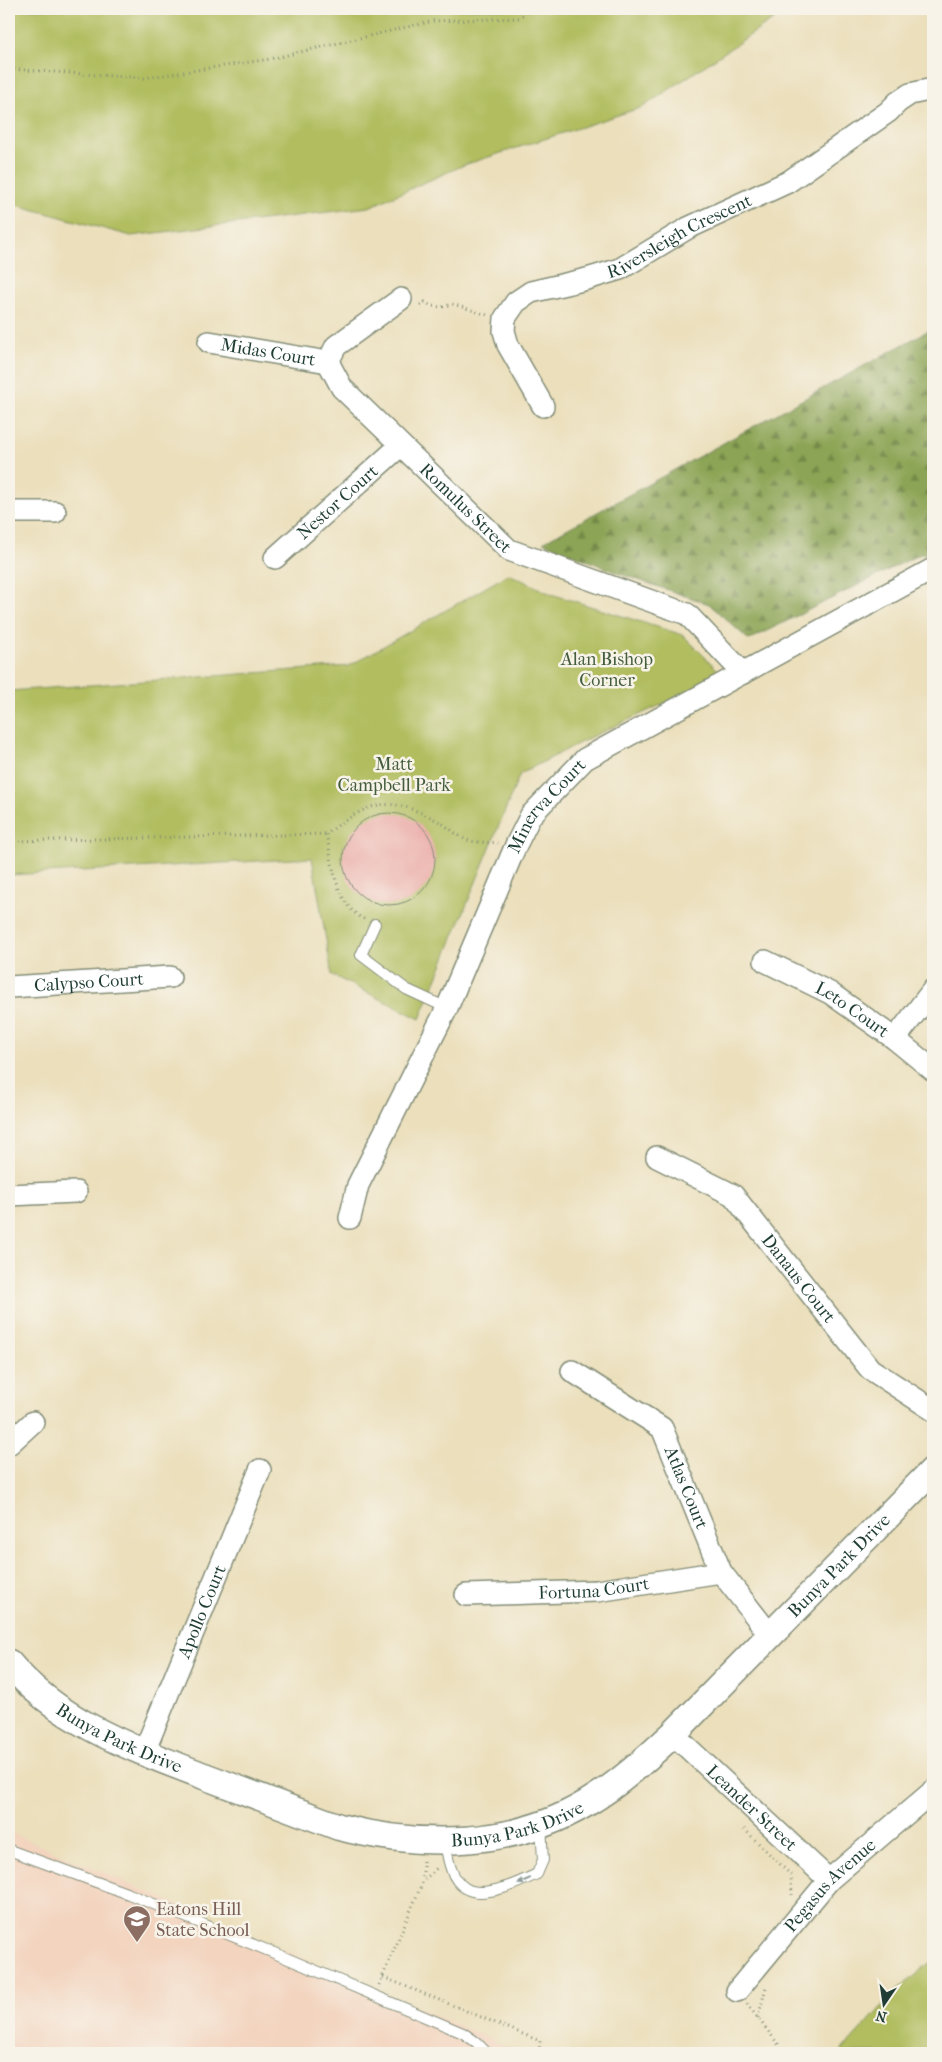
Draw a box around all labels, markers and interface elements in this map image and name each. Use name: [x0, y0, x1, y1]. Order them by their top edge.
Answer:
street label: Riversleigh Crescent: [605, 189, 756, 283]
street label: Midas Court: [219, 334, 318, 370]
street label: Romulus Street: [415, 459, 517, 558]
street label: Nestor Court: [293, 460, 383, 544]
park label: Alan Bishop Corner: [560, 649, 653, 691]
park label: Matt Campbell Park: [338, 754, 451, 796]
street label: Minerva Court: [503, 754, 590, 857]
street label: Calypso Court: [34, 968, 145, 996]
street label: Leto Court: [812, 977, 894, 1042]
street label: Danaus Court: [757, 1230, 840, 1327]
street label: Atlas Court: [660, 1442, 713, 1533]
street label: Bunya Park Drive: [783, 1509, 895, 1622]
street label: Apollo Court: [173, 1561, 231, 1662]
street label: Fortuna Court: [538, 1573, 651, 1603]
street label: Bunya Park Drive: [52, 1699, 185, 1777]
street label: Leander Street: [702, 1760, 802, 1856]
street label: Bunya Park Drive: [451, 1797, 587, 1851]
street label: Pegasus Avenue: [780, 1834, 880, 1936]
one-way arrow: [517, 1877, 531, 1885]
place label: Eatons Hill State School: [156, 1899, 250, 1941]
school or university icon: Eatons Hill State School: [122, 1904, 152, 1943]
north arrow: [860, 1980, 910, 2030]
text: N: [874, 2007, 888, 2026]

